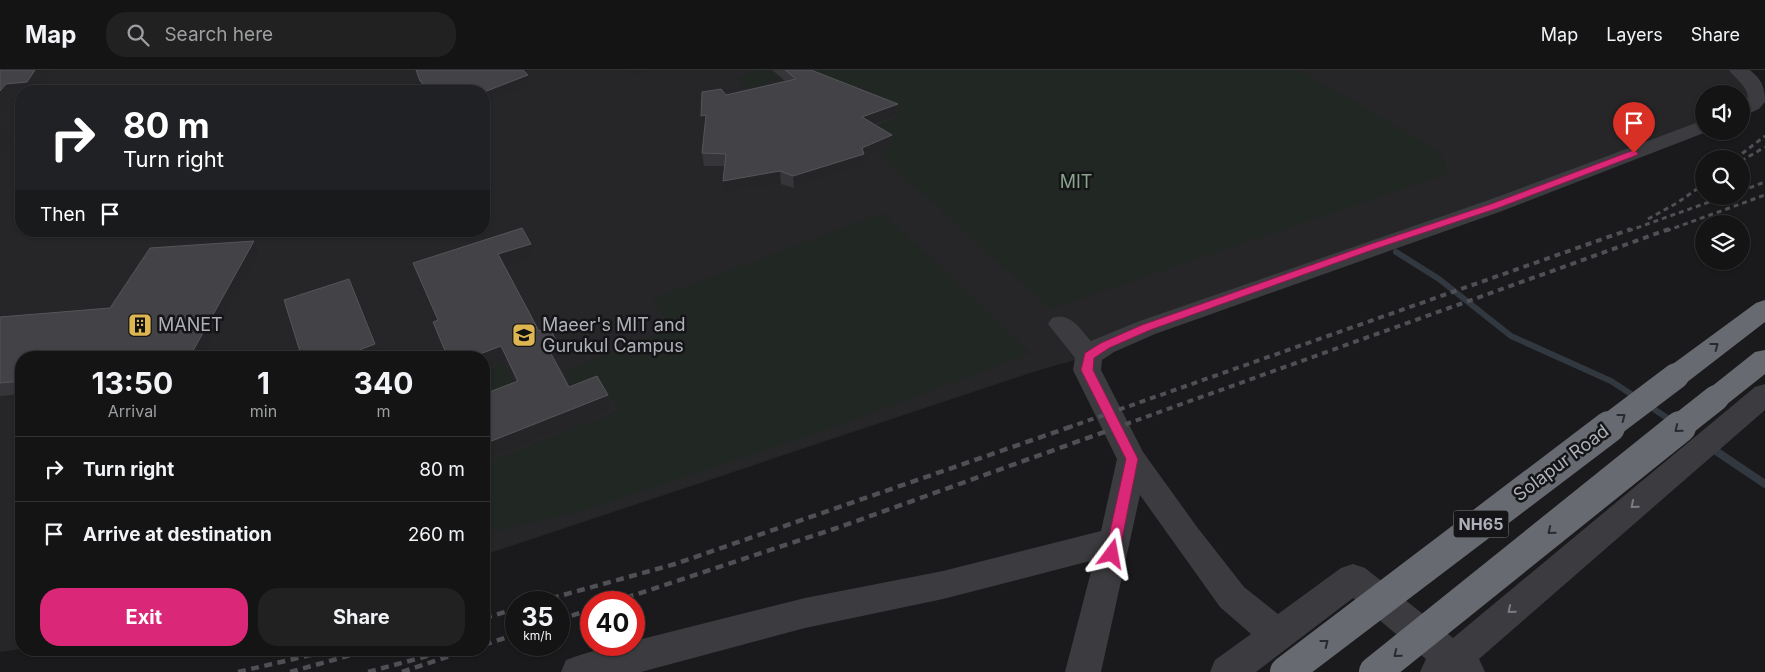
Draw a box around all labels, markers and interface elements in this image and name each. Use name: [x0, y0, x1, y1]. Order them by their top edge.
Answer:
search box: [106, 12, 456, 57]
text: Map: [25, 20, 76, 49]
icon: search: [124, 21, 152, 49]
text: Search here: [164, 23, 273, 46]
text: Map: [1541, 24, 1578, 45]
text: Layers: [1606, 24, 1663, 45]
text: Share: [1691, 24, 1740, 45]
map controls: [1695, 85, 1750, 270]
button: sound: [1695, 85, 1750, 140]
pin: [1613, 102, 1655, 153]
text: 80 m: [123, 104, 210, 146]
icon: right: [40, 105, 105, 170]
icon: arrive: [1620, 109, 1648, 137]
text: Turn right: [123, 146, 224, 172]
button: search: [1695, 150, 1750, 205]
park label: MIT: [1060, 171, 1092, 192]
icon: arrive: [96, 200, 124, 228]
text: Then: [40, 203, 86, 226]
button: layers: [1695, 215, 1750, 270]
building icon: MANET: [127, 312, 153, 338]
place label: MANET: [158, 314, 223, 335]
place label: Maeer's MIT and Gurukul Campus: [542, 314, 686, 356]
school or university icon: Maeer's MIT and Gurukul Campus: [511, 322, 537, 348]
one-way arrow: [1709, 344, 1718, 352]
text: 13:50: [92, 365, 173, 401]
text: 1: [257, 365, 270, 401]
text: 340: [354, 365, 413, 401]
text: Arrival: [108, 401, 157, 421]
text: min: [250, 401, 277, 421]
text: m: [377, 401, 391, 421]
one-way arrow: [1616, 414, 1626, 423]
street label: Solapur Road: [1509, 420, 1612, 505]
one-way arrow: [1674, 423, 1684, 432]
icon: right: [40, 455, 68, 483]
text: Turn right: [83, 458, 174, 481]
text: 80 m: [419, 458, 465, 481]
one-way arrow: [1631, 499, 1640, 508]
road number: NH65: [1454, 510, 1508, 538]
icon: arrive: [40, 520, 68, 548]
text: Arrive at destination: [83, 523, 272, 546]
text: 260 m: [408, 523, 465, 546]
one-way arrow: [1548, 525, 1557, 533]
position arrow: [1085, 527, 1137, 579]
button: Exit: [40, 588, 248, 646]
button: Share: [258, 588, 465, 646]
speed limit sign: 40: [580, 591, 645, 656]
text: 35: [521, 602, 554, 632]
one-way arrow: [1507, 604, 1516, 613]
text: km/h: [523, 628, 552, 643]
one-way arrow: [1319, 640, 1328, 648]
one-way arrow: [1393, 648, 1403, 657]

